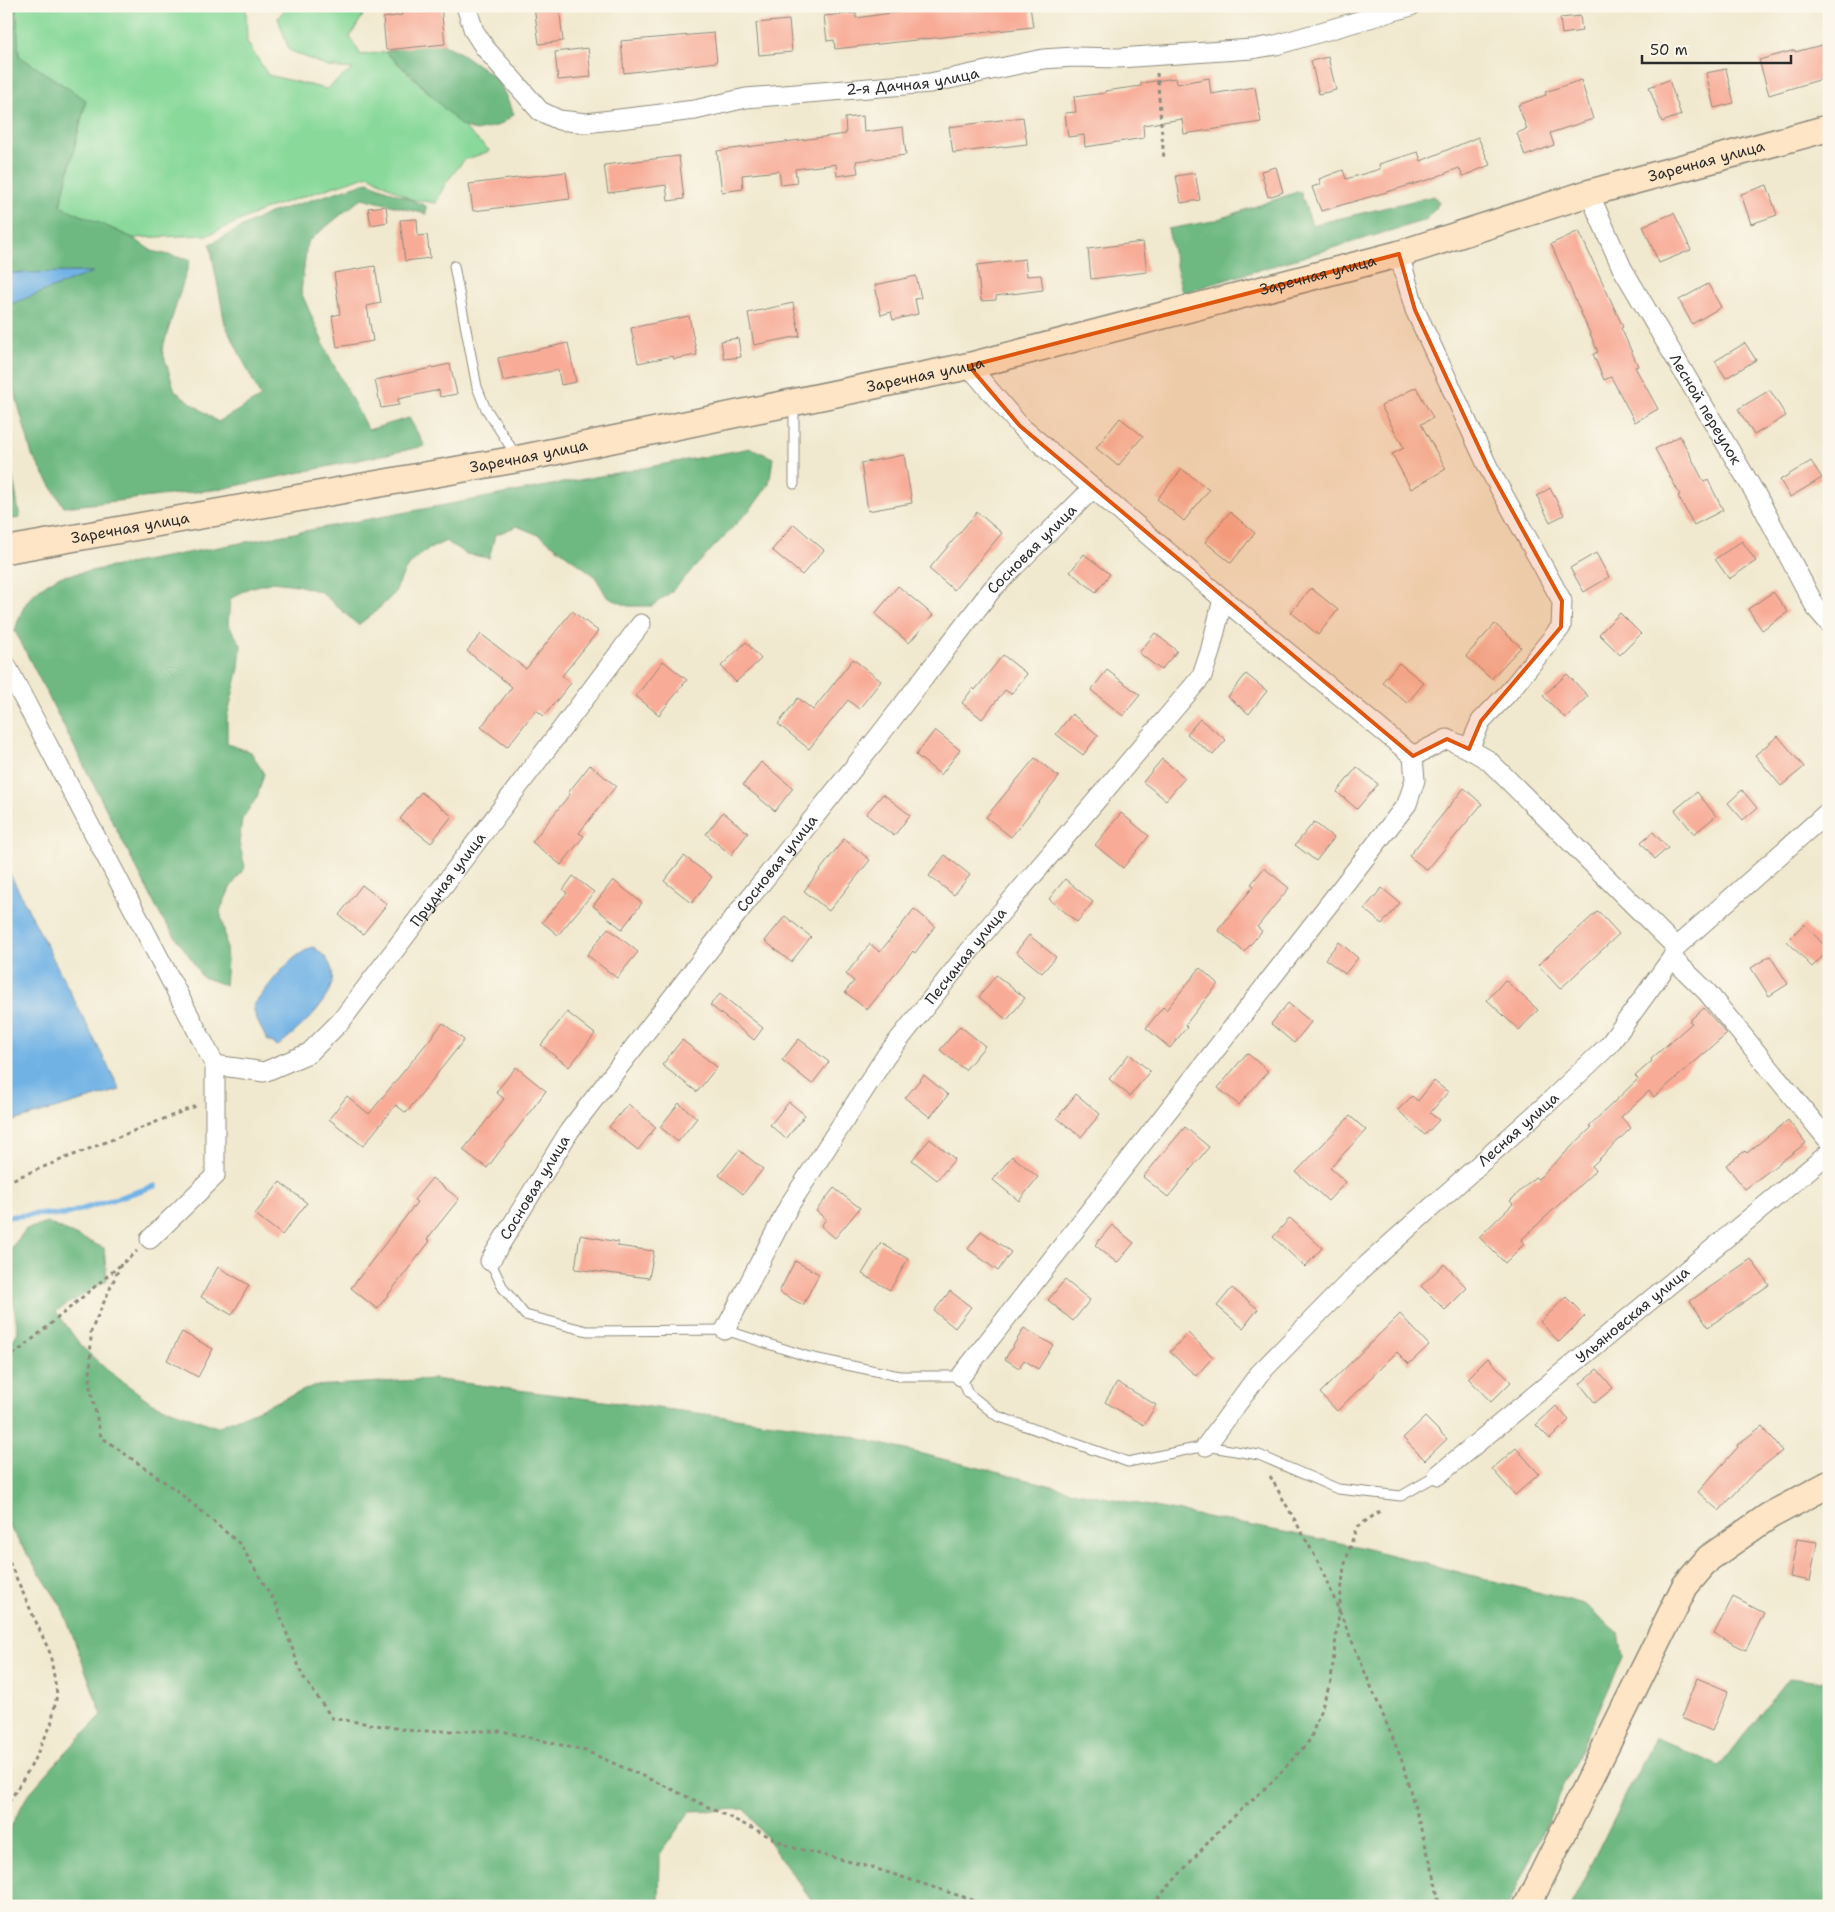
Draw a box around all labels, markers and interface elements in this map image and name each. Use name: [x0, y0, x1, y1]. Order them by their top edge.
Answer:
scale bar: [1642, 32, 1791, 64]
text: 50 m: [1650, 40, 1688, 60]
street label: 2-я Дачная улица: [845, 63, 982, 100]
street label: Заречная улица: [1646, 136, 1767, 187]
street label: Заречная улица: [1257, 250, 1379, 300]
street label: Лесной переулок: [1665, 350, 1746, 469]
street label: Заречная улица: [865, 352, 987, 397]
street label: Заречная улица: [468, 435, 590, 477]
street label: Сосновая улица: [982, 499, 1082, 598]
street label: Заречная улица: [69, 508, 191, 548]
street label: Сосновая улица: [732, 810, 822, 916]
street label: Прудная улица: [406, 828, 490, 931]
street label: Песчаная улица: [921, 903, 1011, 1009]
street label: Лесная улица: [1474, 1087, 1564, 1171]
street label: Сосновая улица: [495, 1131, 575, 1244]
street label: Ульяновская улица: [1571, 1262, 1694, 1368]

